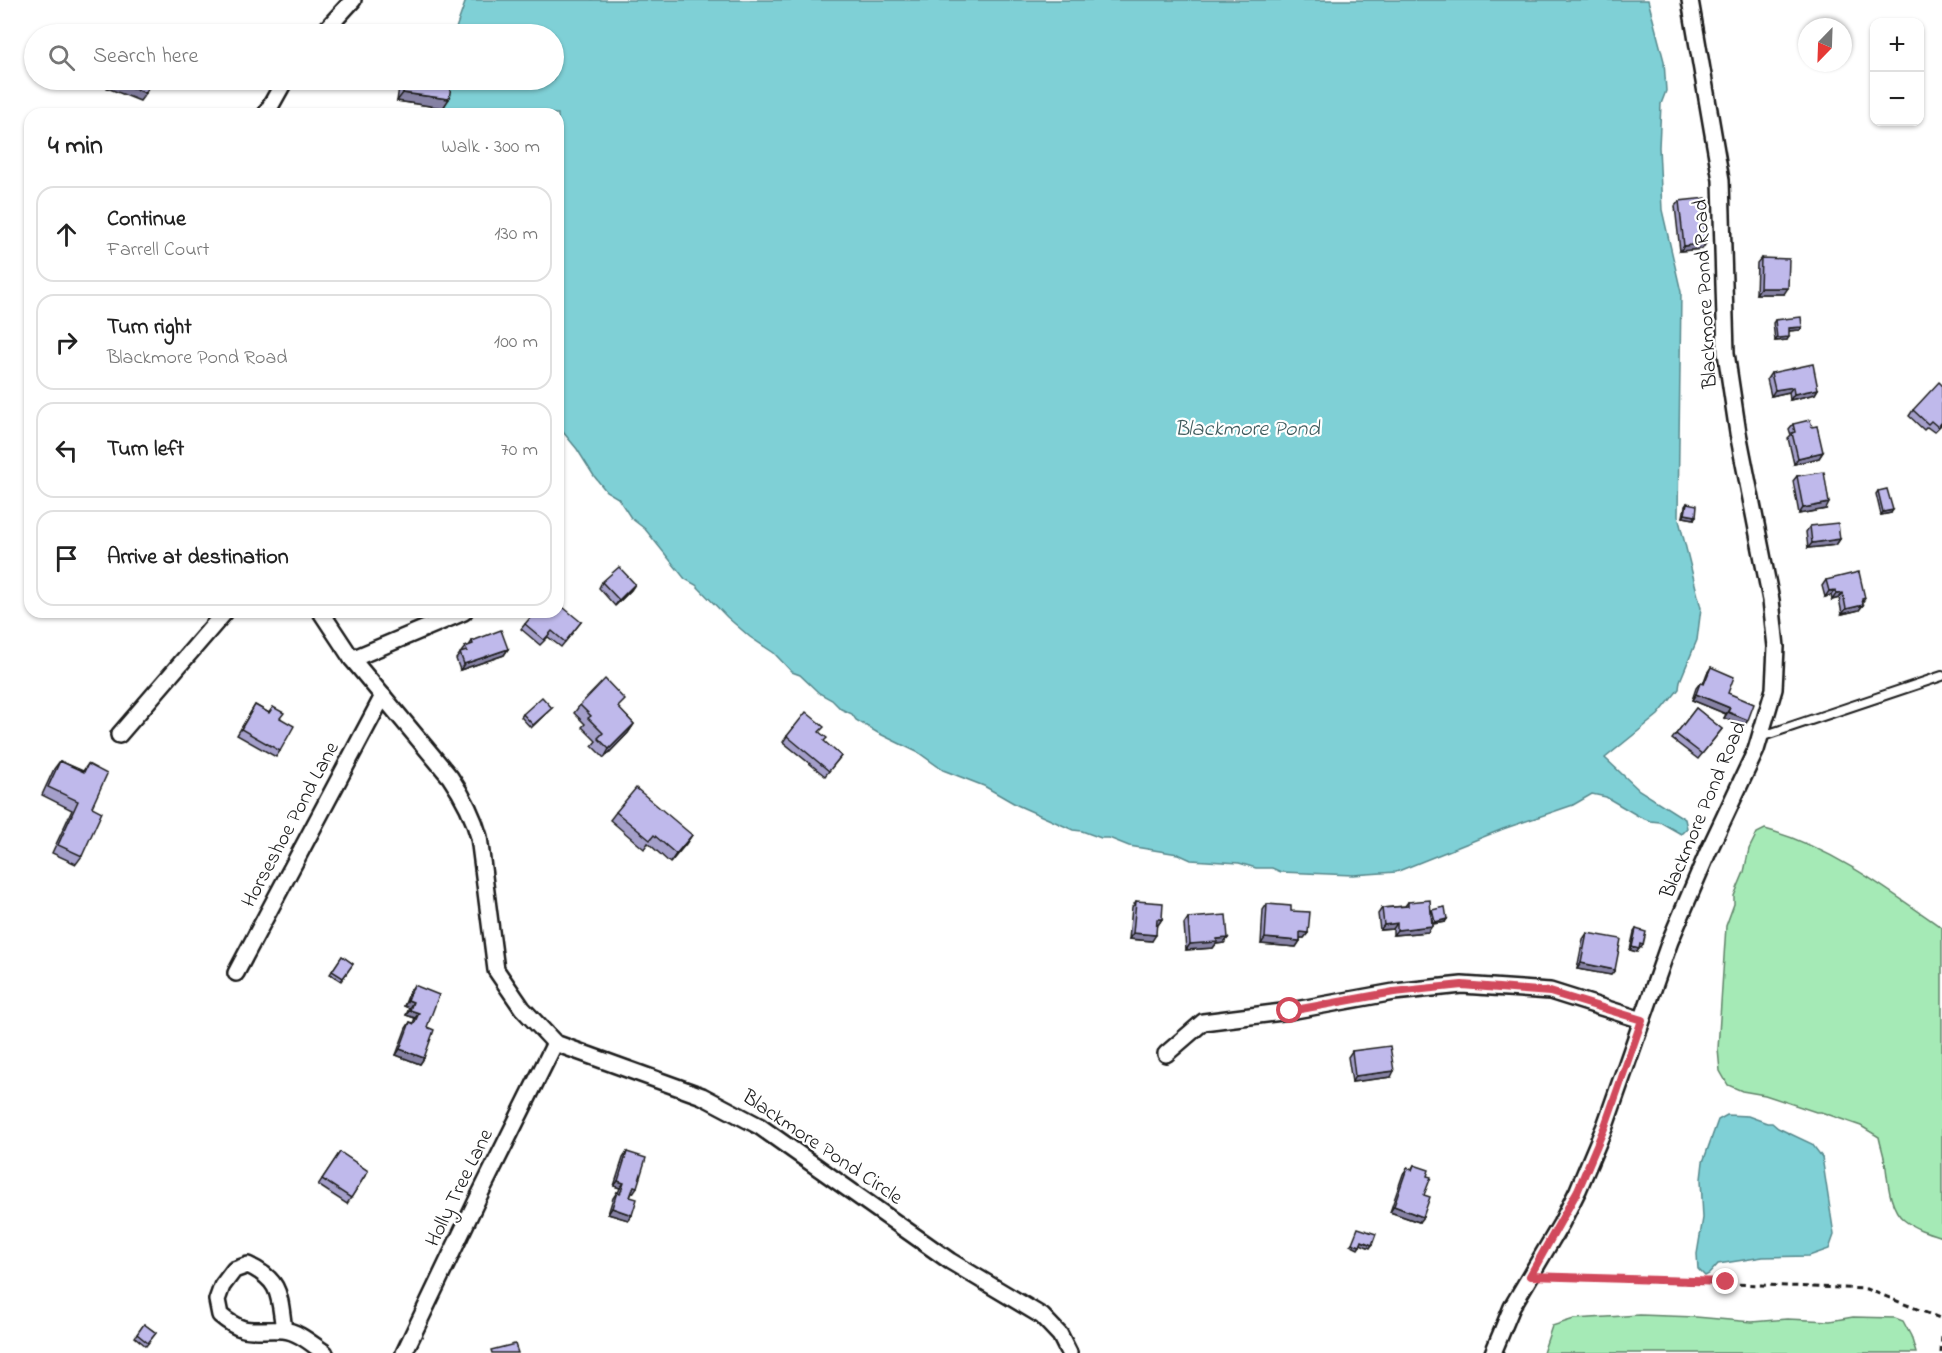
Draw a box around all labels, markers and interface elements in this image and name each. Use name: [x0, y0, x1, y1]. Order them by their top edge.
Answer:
north arrow: [1798, 18, 1852, 72]
map controls: [1870, 18, 1924, 126]
button: +: [1870, 18, 1924, 72]
search box: [24, 24, 564, 90]
icon: search: [45, 41, 78, 74]
text: Search here: [93, 41, 198, 73]
button: −: [1870, 72, 1924, 126]
text: 4 min: [48, 128, 103, 166]
text: Walk · 300 m: [441, 133, 540, 162]
street label: Blackmore Pond Road: [1686, 198, 1726, 390]
text: Continue: [107, 204, 186, 236]
icon: ahead: [50, 218, 83, 251]
text: 130 m: [494, 220, 538, 249]
text: Farrell Court: [107, 236, 210, 265]
text: Turn right: [107, 312, 192, 344]
icon: right: [50, 326, 83, 359]
text: 100 m: [494, 328, 538, 357]
text: Blackmore Pond Road: [107, 344, 288, 373]
water label: Blackmore Pond: [1174, 414, 1321, 446]
icon: left: [50, 434, 83, 467]
text: Turn left: [107, 434, 184, 466]
text: 70 m: [501, 436, 538, 465]
icon: arrive: [50, 542, 83, 575]
text: Arrive at destination: [107, 542, 289, 574]
street label: Blackmore Pond Road: [1653, 717, 1755, 904]
street label: Horseshoe Pond Lane: [235, 736, 348, 913]
route start: [1276, 997, 1302, 1023]
street label: Blackmore Pond Circle: [735, 1082, 909, 1213]
street label: Holly Tree Lane: [418, 1123, 504, 1253]
route end: [1712, 1268, 1738, 1294]

